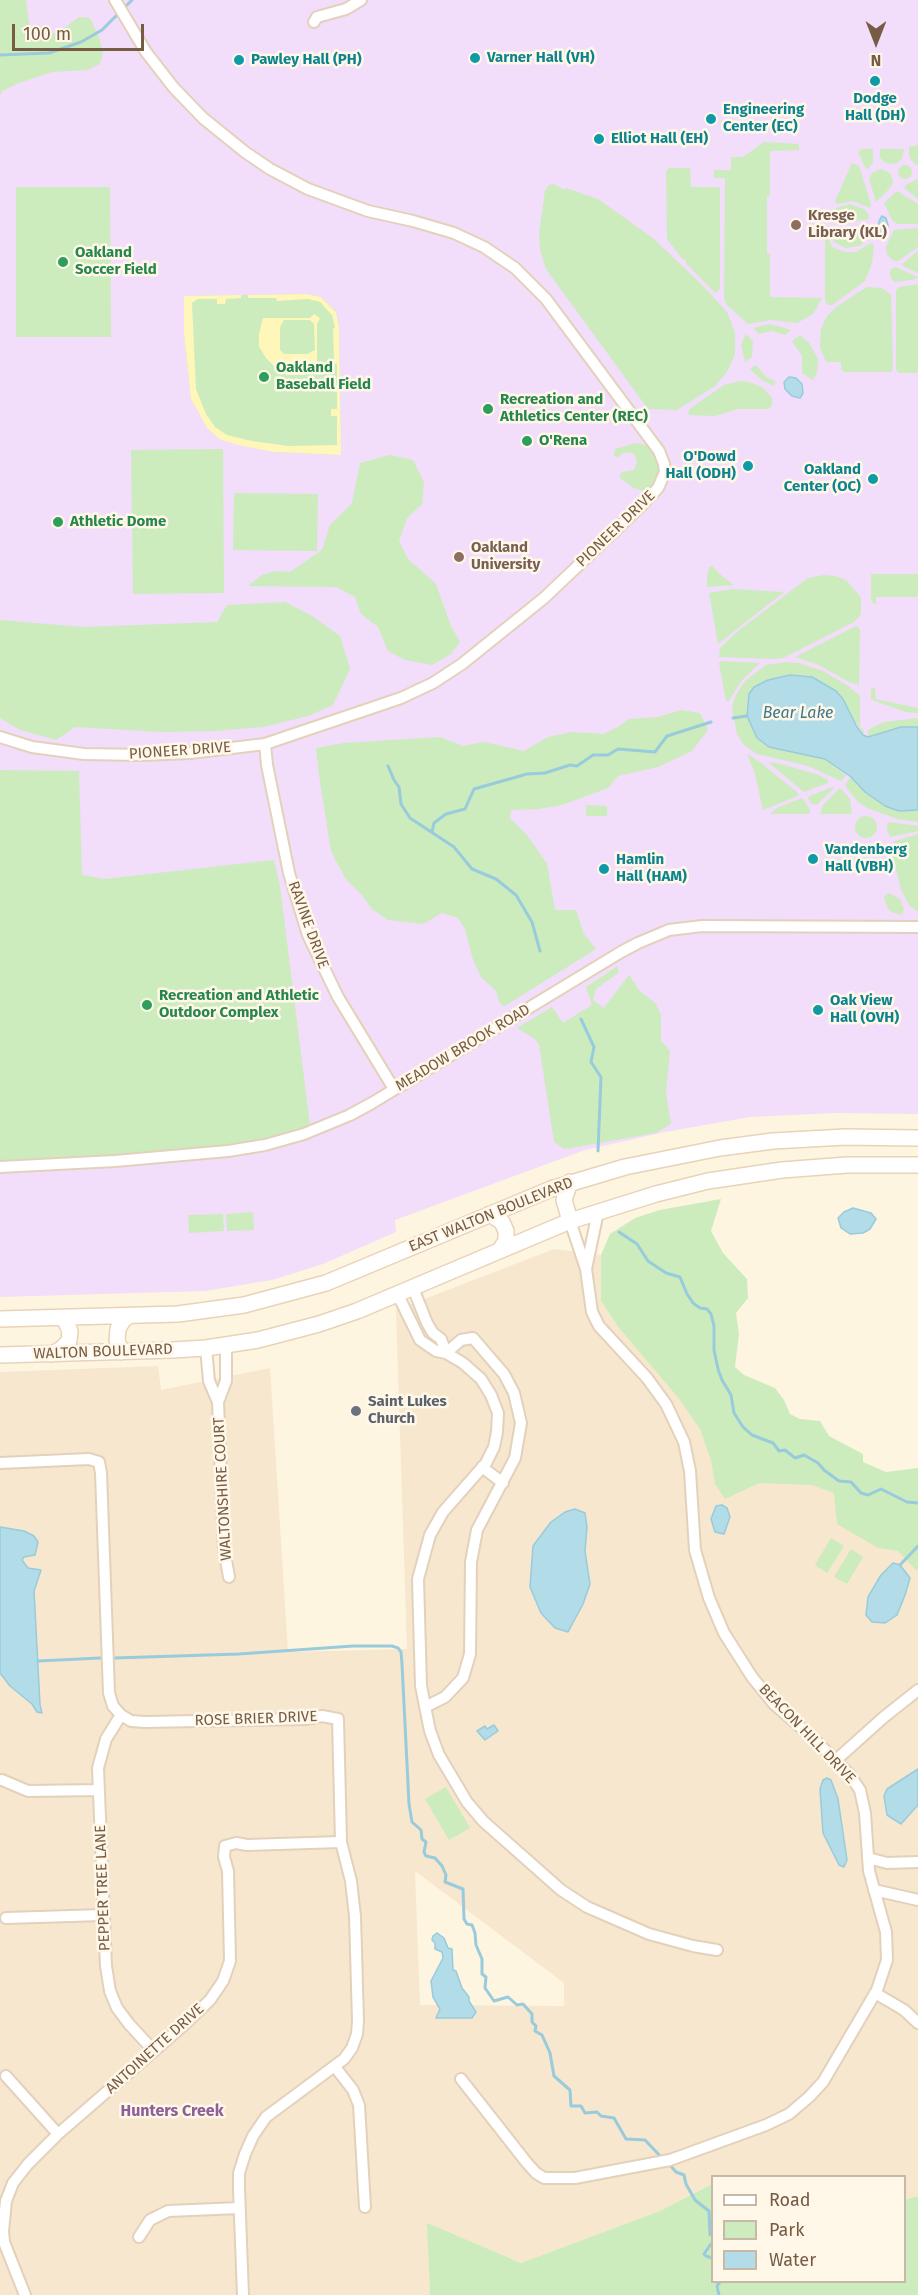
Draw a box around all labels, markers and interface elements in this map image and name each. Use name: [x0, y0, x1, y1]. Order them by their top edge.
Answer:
scale bar: [15, 12, 147, 50]
north arrow: [846, 12, 906, 72]
text: 100 m: [23, 23, 71, 45]
place label: Varner Hall (VH): [487, 49, 595, 67]
place label: Pawley Hall (PH): [251, 51, 362, 69]
marker: Varner Hall (VH): [468, 51, 482, 65]
text: N: [871, 51, 881, 70]
marker: Pawley Hall (PH): [232, 53, 246, 67]
marker: Dodge Hall (DH): [868, 74, 882, 88]
place label: Dodge Hall (DH): [845, 90, 905, 125]
place label: Engineering Center (EC): [723, 101, 804, 136]
marker: Engineering Center (EC): [704, 112, 718, 126]
place label: Elliot Hall (EH): [611, 130, 708, 148]
marker: Elliot Hall (EH): [592, 132, 606, 146]
place label: Kresge Library (KL): [808, 207, 887, 242]
marker: Kresge Library (KL): [789, 218, 803, 232]
place label: Oakland Soccer Field: [75, 244, 157, 279]
marker: Oakland Soccer Field: [56, 255, 70, 269]
place label: Oakland Baseball Field: [276, 359, 371, 394]
marker: Oakland Baseball Field: [257, 370, 271, 384]
place label: Recreation and Athletics Center (REC): [500, 391, 648, 426]
marker: Recreation and Athletics Center (REC): [481, 402, 495, 416]
place label: O'Rena: [539, 432, 587, 450]
marker: O'Rena: [520, 434, 534, 448]
place label: O'Dowd Hall (ODH): [666, 448, 736, 483]
marker: O'Dowd Hall (ODH): [741, 459, 755, 473]
place label: Oakland Center (OC): [784, 461, 861, 496]
marker: Oakland Center (OC): [866, 472, 880, 486]
street label: PIONEER DRIVE: [573, 487, 659, 571]
place label: Athletic Dome: [70, 513, 166, 531]
marker: Athletic Dome: [51, 515, 65, 529]
place label: Oakland University: [471, 539, 540, 574]
marker: Oakland University: [452, 550, 466, 564]
water label: Bear Lake: [763, 704, 833, 724]
street label: PIONEER DRIVE: [128, 738, 232, 764]
place label: Vandenberg Hall (VBH): [825, 841, 907, 876]
place label: Hamlin Hall (HAM): [616, 851, 687, 886]
marker: Vandenberg Hall (VBH): [806, 852, 820, 866]
marker: Hamlin Hall (HAM): [597, 862, 611, 876]
street label: RAVINE DRIVE: [284, 879, 332, 971]
place label: Recreation and Athletic Outdoor Complex: [159, 987, 319, 1022]
place label: Oak View Hall (OVH): [830, 992, 899, 1027]
marker: Recreation and Athletic Outdoor Complex: [140, 998, 154, 1012]
street label: MEADOW BROOK ROAD: [392, 1001, 534, 1095]
marker: Oak View Hall (OVH): [811, 1003, 825, 1017]
street label: EAST WALTON BOULEVARD: [406, 1174, 576, 1256]
street label: WALTON BOULEVARD: [33, 1341, 173, 1363]
place label: Saint Lukes Church: [368, 1393, 447, 1428]
marker: Saint Lukes Church: [349, 1404, 363, 1418]
street label: WALTONSHIRE COURT: [210, 1417, 236, 1561]
street label: BEACON HILL DRIVE: [755, 1681, 859, 1787]
street label: ROSE BRIER DRIVE: [194, 1708, 318, 1730]
street label: PEPPER TREE LANE: [92, 1825, 114, 1951]
street label: ANTOINETTE DRIVE: [102, 2000, 208, 2098]
district label: Hunters Creek: [121, 2102, 223, 2122]
legend: [711, 2175, 906, 2283]
text: Road: [769, 2189, 811, 2211]
text: Park: [769, 2219, 804, 2241]
text: Water: [769, 2249, 816, 2271]

